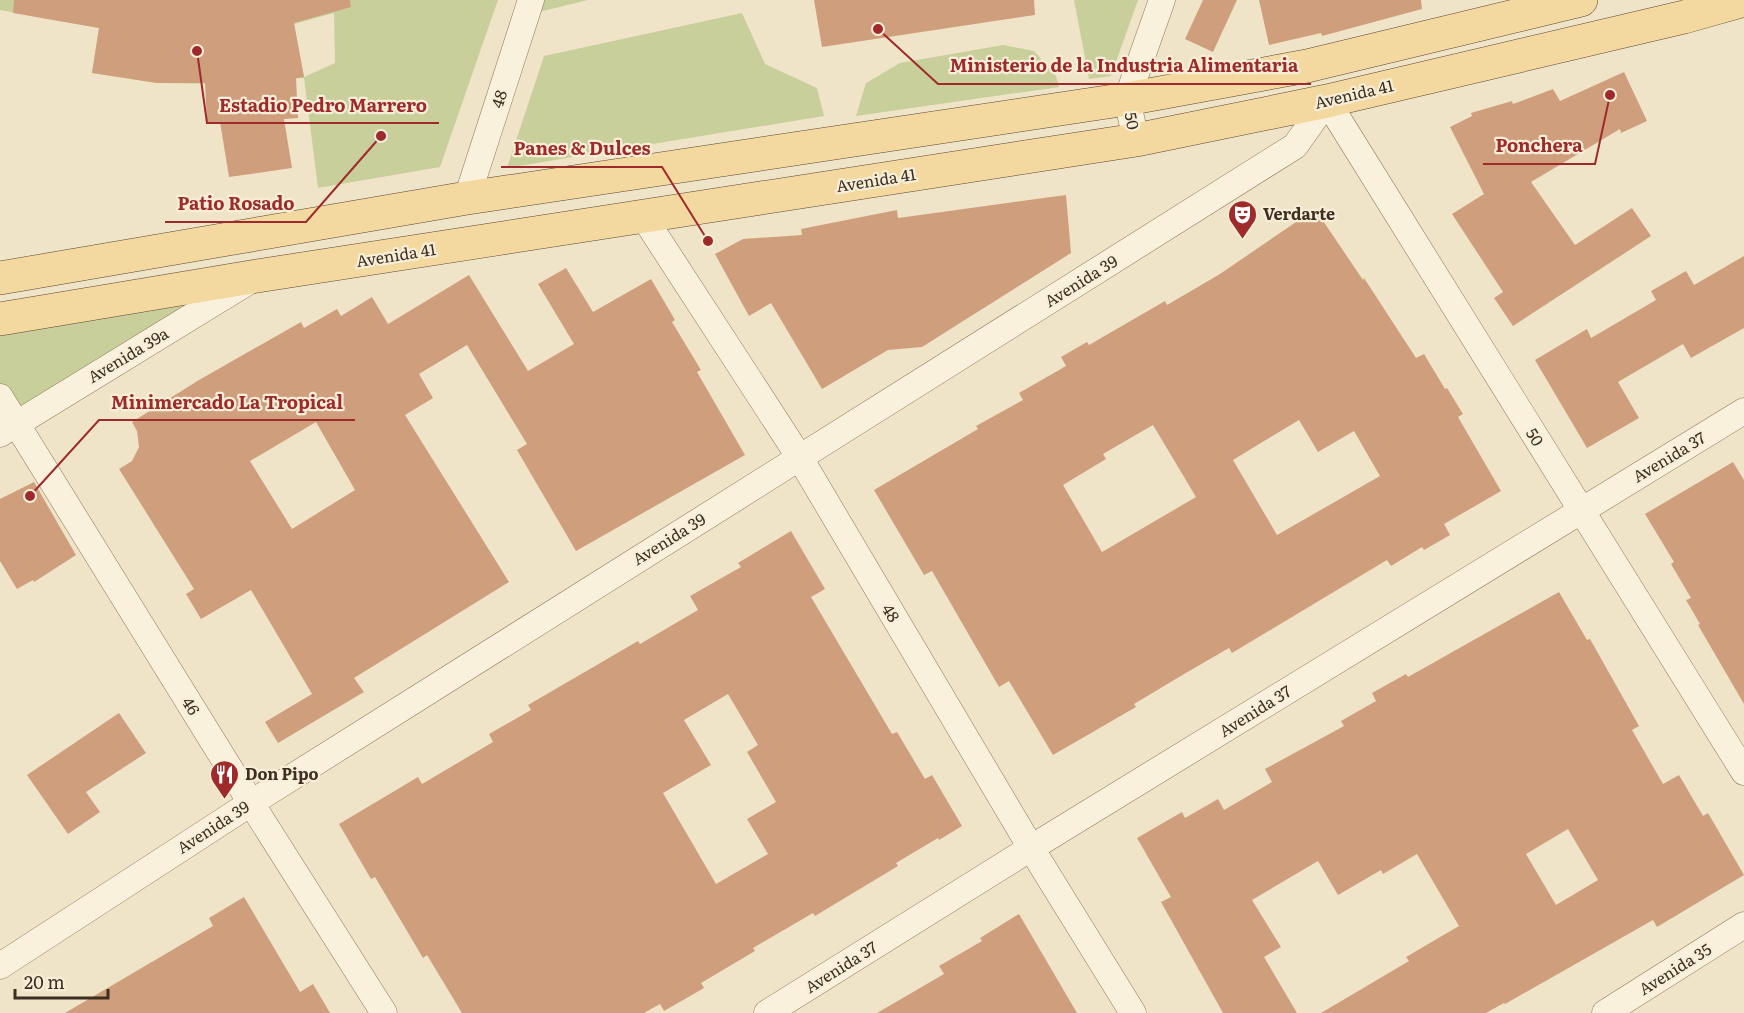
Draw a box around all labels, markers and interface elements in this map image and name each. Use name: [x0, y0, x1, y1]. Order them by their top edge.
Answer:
callout: Ministerio de la Industria Alimentaria: [938, 48, 1311, 84]
text: Ministerio de la Industria Alimentaria: [950, 51, 1299, 78]
street label: Avenida 41: [1312, 72, 1396, 114]
street label: 48: [484, 86, 512, 111]
callout: Estadio Pedro Marrero: [207, 87, 439, 123]
text: Estadio Pedro Marrero: [219, 91, 427, 118]
street label: 50: [1120, 110, 1146, 132]
callout: Ponchera: [1483, 128, 1595, 164]
callout: Panes & Dulces: [501, 131, 662, 167]
text: Ponchera: [1495, 131, 1583, 158]
text: Panes & Dulces: [514, 134, 650, 161]
street label: Avenida 41: [834, 161, 918, 197]
callout: Patio Rosado: [165, 186, 306, 222]
text: Patio Rosado: [177, 189, 295, 216]
theatre icon: Verdarte: [1226, 198, 1258, 240]
place label: Verdarte: [1263, 201, 1335, 225]
street label: Avenida 41: [354, 236, 438, 272]
street label: Avenida 39: [1039, 248, 1122, 312]
street label: Avenida 39a: [82, 320, 173, 388]
callout: Minimercado La Tropical: [99, 384, 355, 420]
text: Minimercado La Tropical: [111, 388, 343, 415]
street label: 50: [1521, 423, 1551, 450]
street label: Avenida 37: [1627, 425, 1710, 487]
street label: Avenida 39: [627, 506, 710, 570]
street label: 48: [877, 599, 907, 626]
street label: Avenida 37: [1214, 678, 1295, 742]
street label: 46: [177, 692, 207, 720]
restaurant icon: Don Pipo: [208, 758, 240, 800]
place label: Don Pipo: [245, 761, 318, 785]
street label: Avenida 39: [171, 794, 253, 859]
street label: Avenida 37: [800, 934, 881, 998]
street label: Avenida 35: [1633, 936, 1716, 1000]
scale bar: [15, 962, 108, 1000]
text: 20 m: [24, 968, 65, 995]

